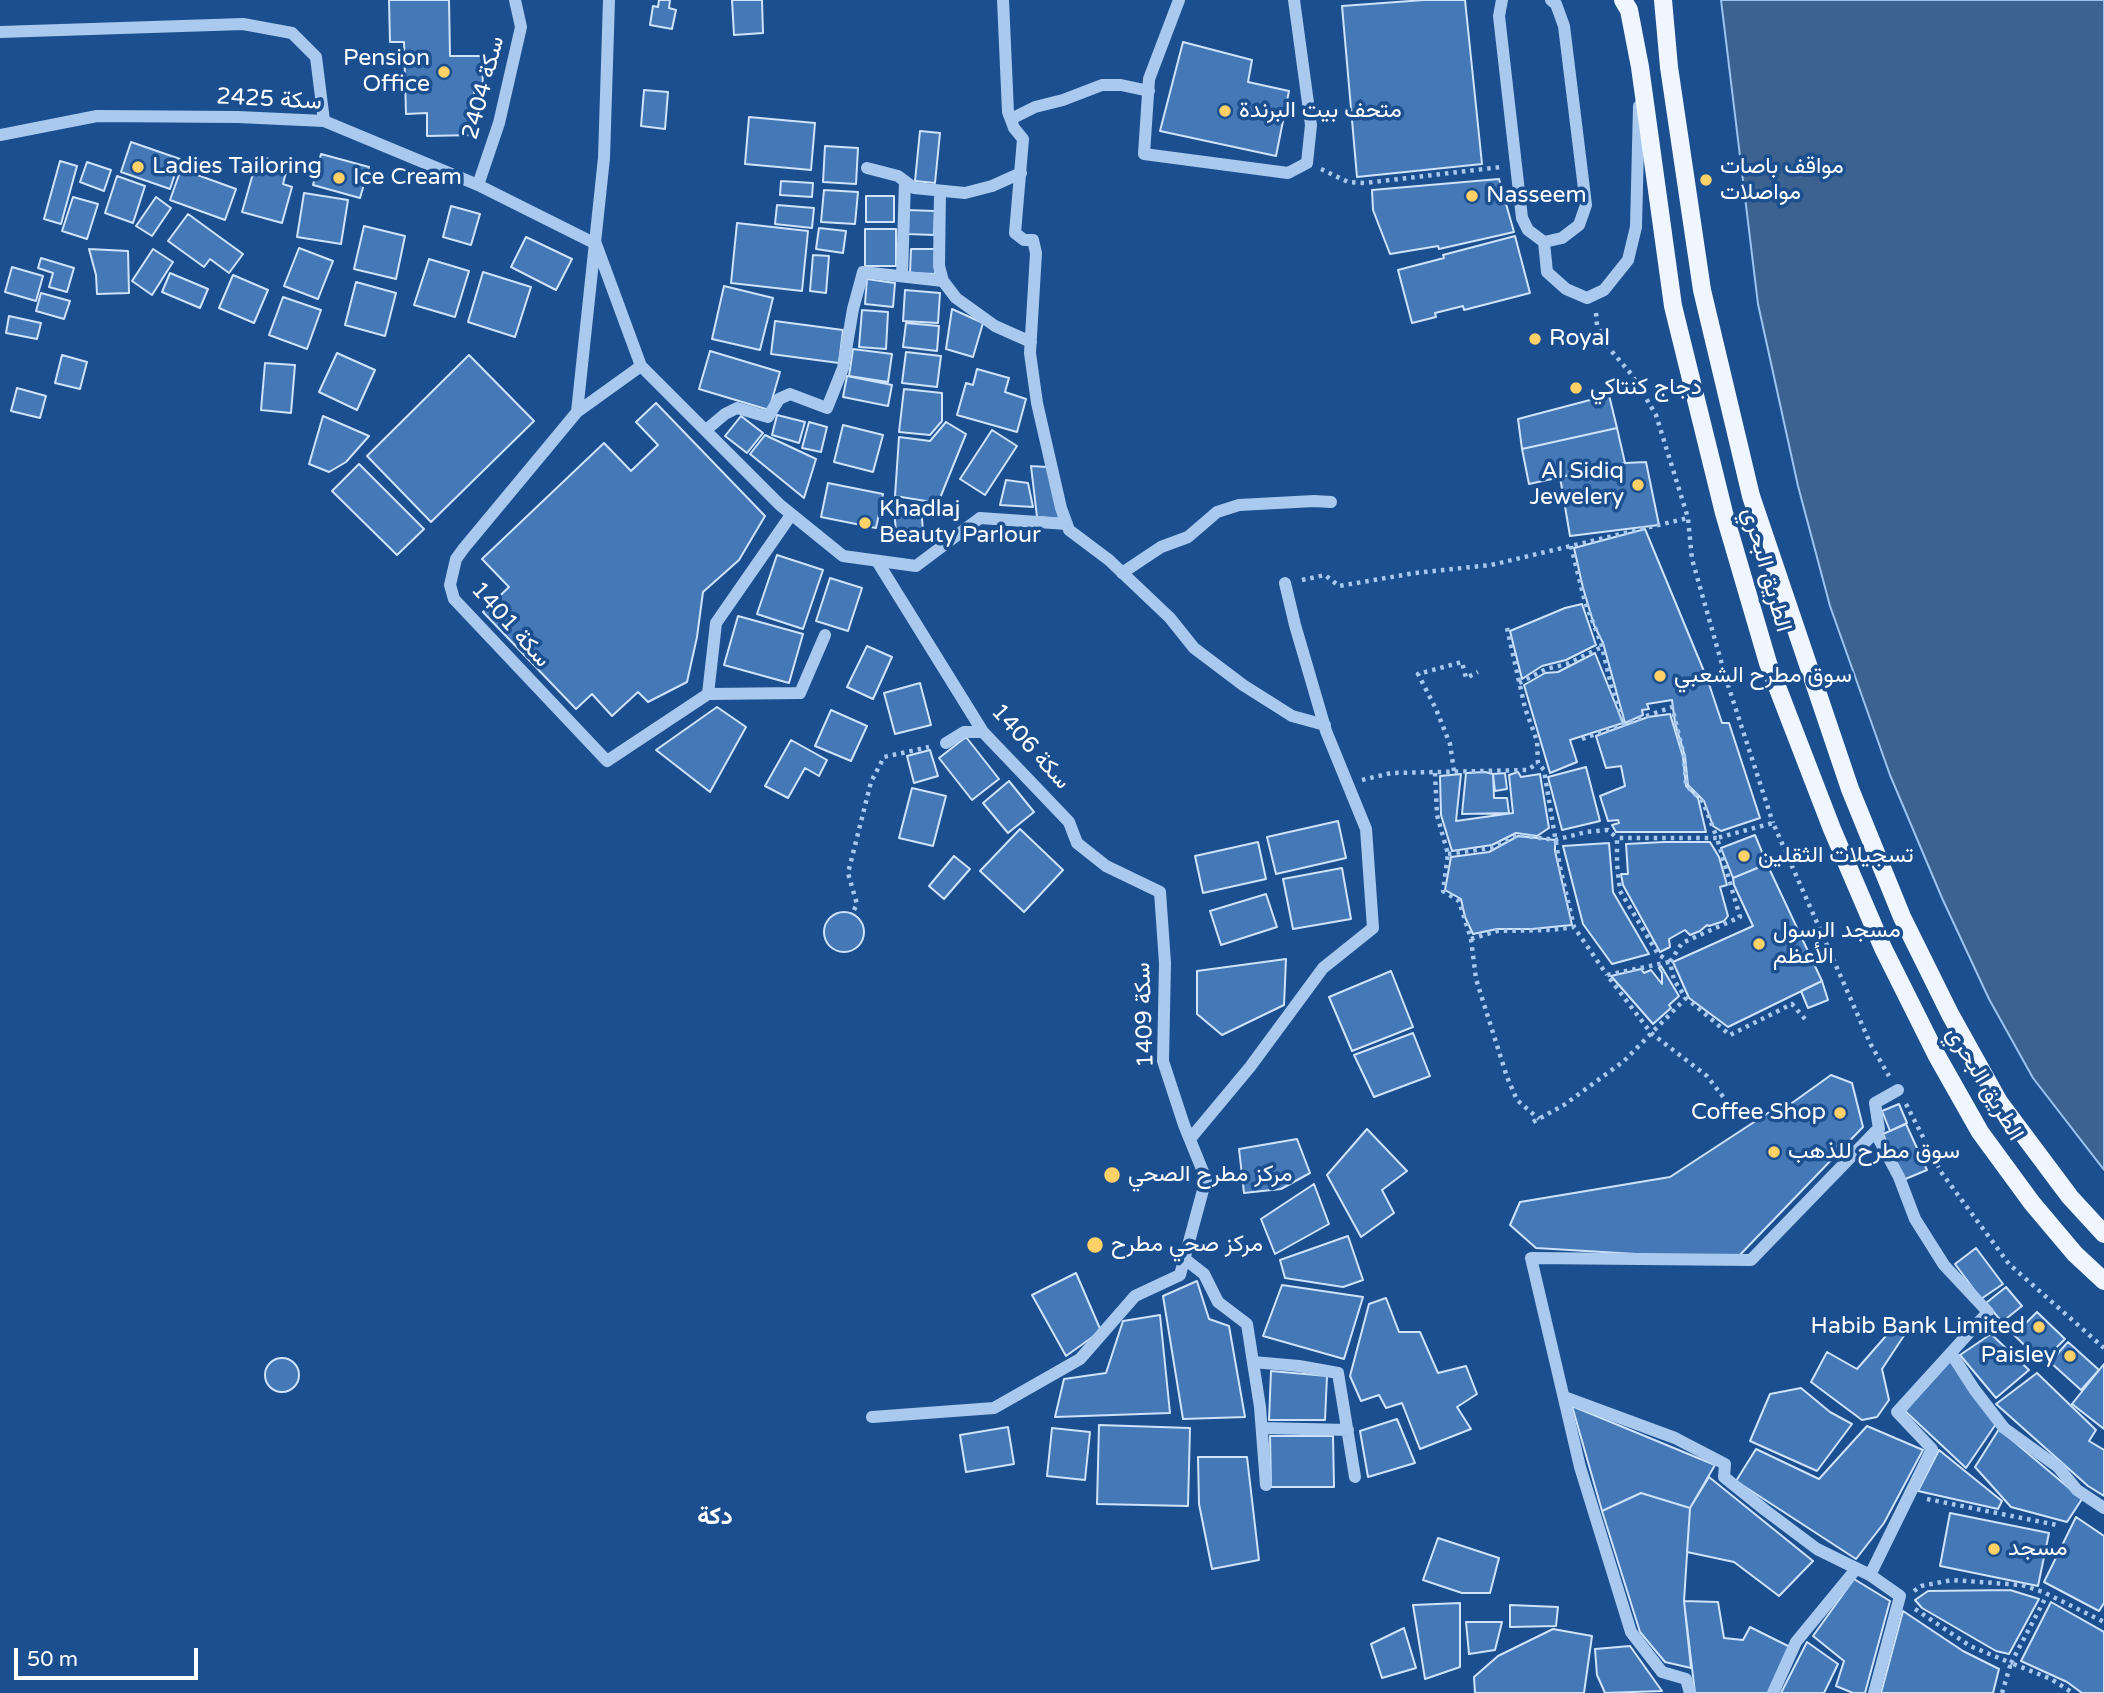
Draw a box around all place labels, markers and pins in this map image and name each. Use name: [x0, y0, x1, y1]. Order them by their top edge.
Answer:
place label: Pension Office: [343, 45, 430, 99]
marker: Pension Office: [436, 64, 452, 80]
place label: متحف بيت البرندة: [1239, 97, 1402, 125]
marker: متحف بيت البرندة: [1217, 103, 1233, 119]
place label: Ladies Tailoring: [152, 153, 322, 181]
place label: مواقف باصات مواصلات: [1720, 153, 1844, 207]
marker: Ladies Tailoring: [130, 159, 146, 175]
place label: Ice Cream: [353, 164, 462, 192]
marker: Ice Cream: [331, 170, 347, 186]
marker: مواقف باصات مواصلات: [1698, 172, 1714, 188]
place label: Nasseem: [1486, 182, 1587, 210]
marker: Nasseem: [1464, 188, 1480, 204]
place label: Royal: [1549, 325, 1610, 353]
marker: Royal: [1527, 331, 1543, 347]
place label: دجاج كنتاكي: [1590, 374, 1702, 402]
marker: دجاج كنتاكي: [1568, 380, 1584, 396]
place label: Al Sidiq Jewelery: [1529, 458, 1624, 512]
marker: Al Sidiq Jewelery: [1630, 477, 1646, 493]
place label: Khadlaj Beauty Parlour: [879, 496, 1041, 550]
marker: Khadlaj Beauty Parlour: [857, 515, 873, 531]
place label: سوق مطرح الشعبي: [1674, 662, 1852, 690]
marker: سوق مطرح الشعبي: [1652, 668, 1668, 684]
place label: تسجيلات الثقلين: [1758, 842, 1914, 870]
marker: تسجيلات الثقلين: [1736, 848, 1752, 864]
place label: مسجد الرسول الأعظم: [1773, 917, 1901, 971]
marker: مسجد الرسول الأعظم: [1751, 936, 1767, 952]
place label: Coffee Shop: [1691, 1099, 1826, 1127]
marker: Coffee Shop: [1832, 1105, 1848, 1121]
place label: سوق مطرح للذهب: [1788, 1138, 1960, 1166]
marker: سوق مطرح للذهب: [1766, 1144, 1782, 1160]
place label: مركز مطرح الصحي: [1128, 1161, 1292, 1189]
marker: مركز مطرح الصحي: [1102, 1165, 1122, 1185]
place label: مركز صحي مطرح: [1111, 1231, 1263, 1259]
marker: مركز صحي مطرح: [1085, 1235, 1105, 1255]
place label: Habib Bank Limited: [1811, 1313, 2025, 1341]
marker: Habib Bank Limited: [2031, 1319, 2047, 1335]
place label: Paisley: [1980, 1342, 2056, 1370]
marker: Paisley: [2062, 1348, 2078, 1364]
place label: مسجد: [2008, 1535, 2068, 1563]
marker: مسجد: [1986, 1541, 2002, 1557]

